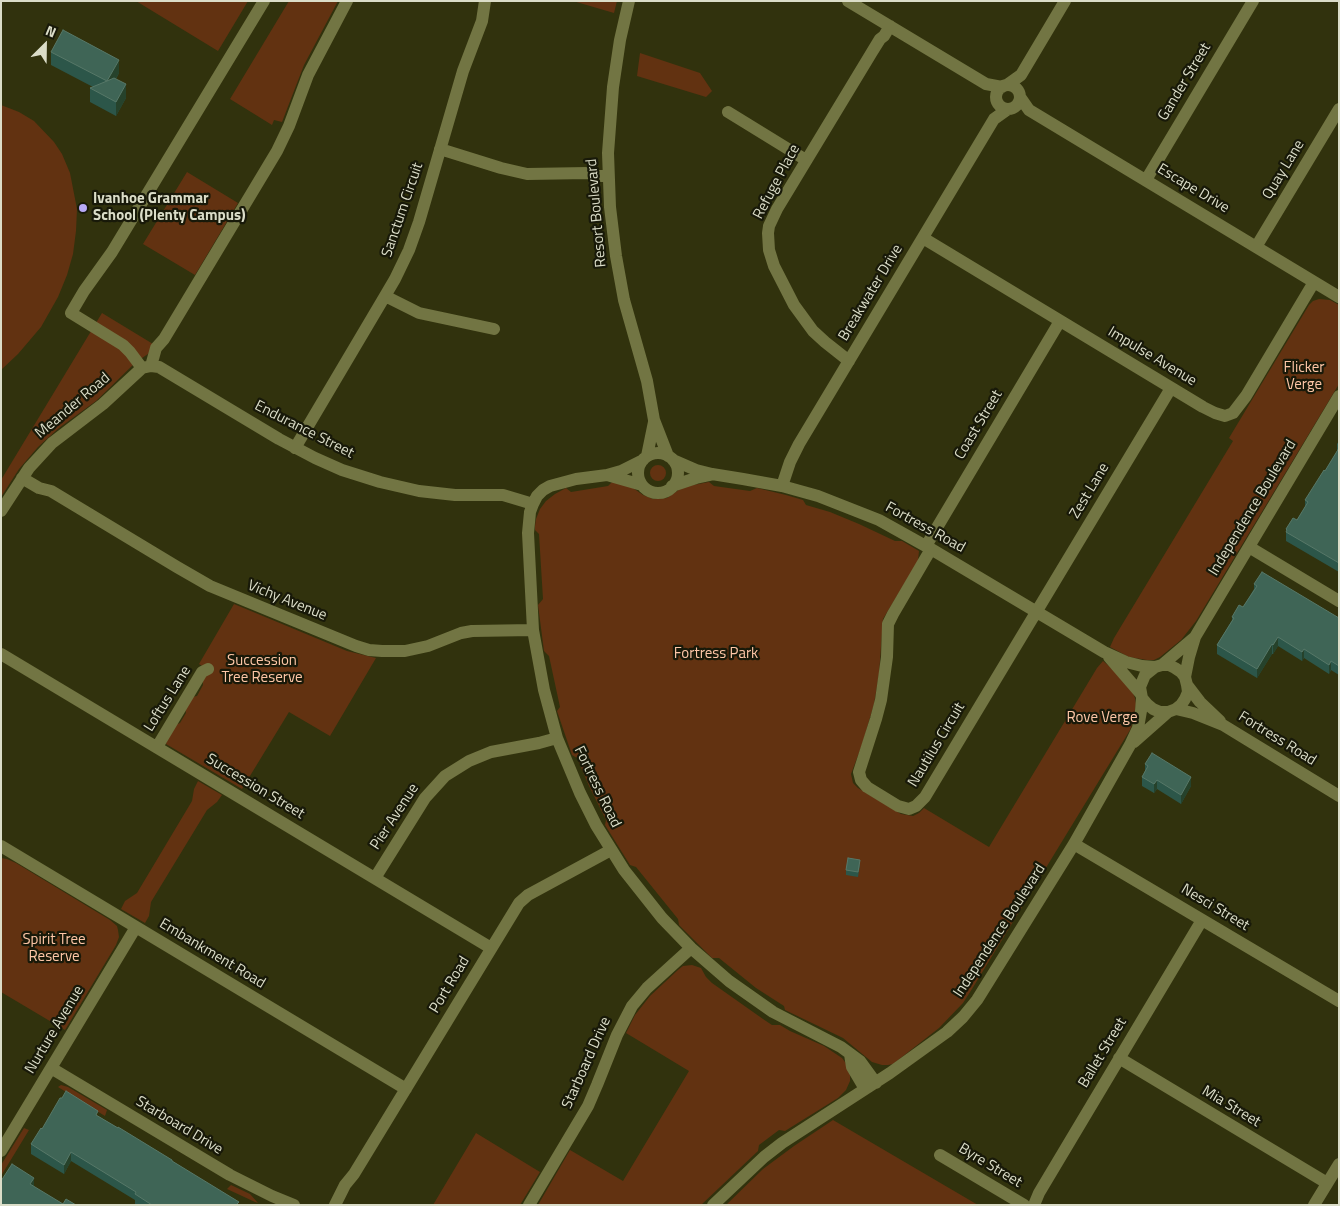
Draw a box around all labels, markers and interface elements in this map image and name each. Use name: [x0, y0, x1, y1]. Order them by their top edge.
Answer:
text: N: [42, 19, 60, 42]
north arrow: [20, 20, 70, 70]
street label: Gander Street: [1155, 40, 1215, 124]
street label: Quay Lane: [1259, 137, 1309, 203]
street label: Refuge Place: [750, 142, 804, 222]
street label: Resort Boulevard: [583, 158, 611, 268]
street label: Sanctum Circuit: [378, 160, 428, 260]
street label: Escape Drive: [1154, 160, 1232, 218]
place label: Ivanhoe Grammar School (Plenty Campus): [93, 190, 246, 225]
marker: Ivanhoe Grammar School (Plenty Campus): [77, 202, 89, 214]
street label: Breakwater Drive: [835, 241, 907, 345]
street label: Impulse Avenue: [1104, 323, 1200, 391]
park label: Flicker Verge: [1284, 359, 1324, 394]
street label: Meander Road: [32, 369, 114, 443]
street label: Coast Street: [951, 387, 1007, 463]
street label: Endurance Street: [251, 397, 357, 463]
street label: Independence Boulevard: [1205, 437, 1301, 579]
street label: Zest Lane: [1066, 460, 1114, 522]
street label: Fortress Road: [882, 499, 968, 557]
street label: Vichy Avenue: [245, 577, 329, 625]
park label: Fortress Park: [674, 645, 758, 663]
park label: Succession Tree Reserve: [221, 652, 303, 687]
street label: Loftus Lane: [141, 663, 195, 735]
street label: Nautilus Circuit: [905, 699, 969, 791]
street label: Fortress Road: [1235, 708, 1319, 770]
park label: Rove Verge: [1066, 709, 1138, 727]
street label: Fortress Road: [570, 743, 624, 831]
street label: Succession Street: [202, 751, 308, 823]
street label: Pier Avenue: [367, 781, 423, 853]
street label: Independence Boulevard: [950, 861, 1050, 1001]
street label: Nesci Street: [1178, 881, 1252, 935]
street label: Embankment Road: [156, 915, 268, 993]
park label: Spirit Tree Reserve: [22, 931, 86, 966]
street label: Port Road: [426, 953, 474, 1017]
street label: Nurture Avenue: [22, 983, 88, 1077]
street label: Starboard Drive: [559, 1014, 615, 1112]
street label: Ballet Street: [1075, 1015, 1131, 1091]
street label: Mia Street: [1198, 1082, 1264, 1132]
street label: Starboard Drive: [132, 1093, 226, 1159]
street label: Byre Street: [955, 1140, 1025, 1192]

